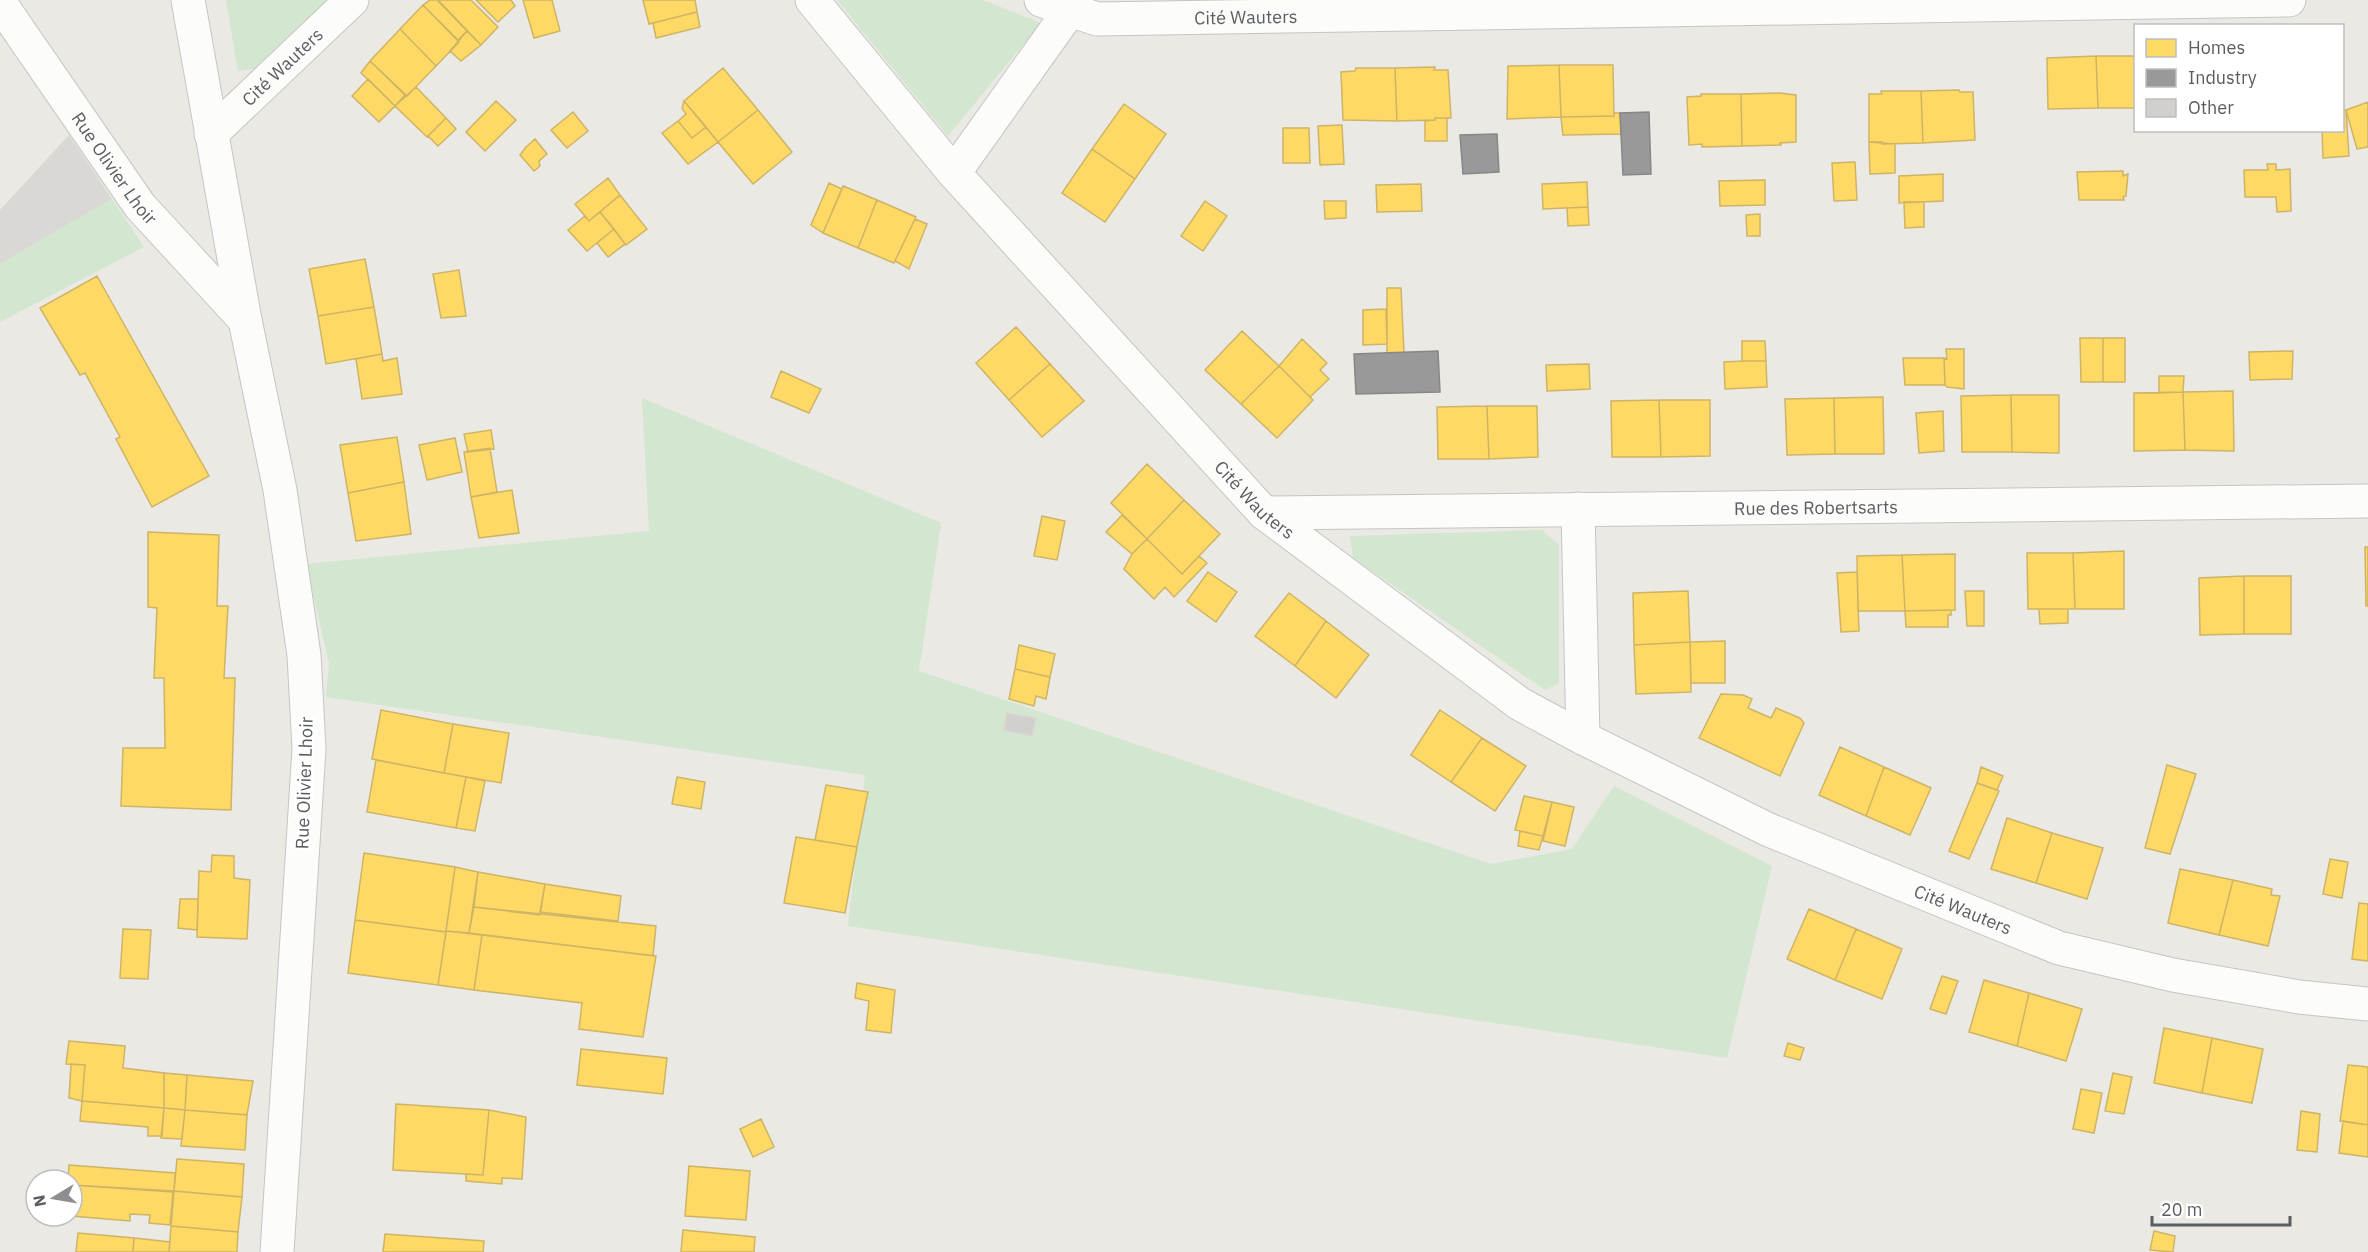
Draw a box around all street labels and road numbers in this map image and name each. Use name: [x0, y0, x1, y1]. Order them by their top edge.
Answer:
street label: Cité Wauters: [1194, 4, 1298, 29]
street label: Cité Wauters: [237, 23, 327, 110]
street label: Rue Olivier Lhoir: [67, 107, 163, 229]
street label: Cité Wauters: [1210, 455, 1300, 544]
street label: Rue des Robertsarts: [1734, 495, 1898, 519]
street label: Rue Olivier Lhoir: [290, 716, 318, 850]
street label: Cité Wauters: [1911, 879, 2015, 939]

